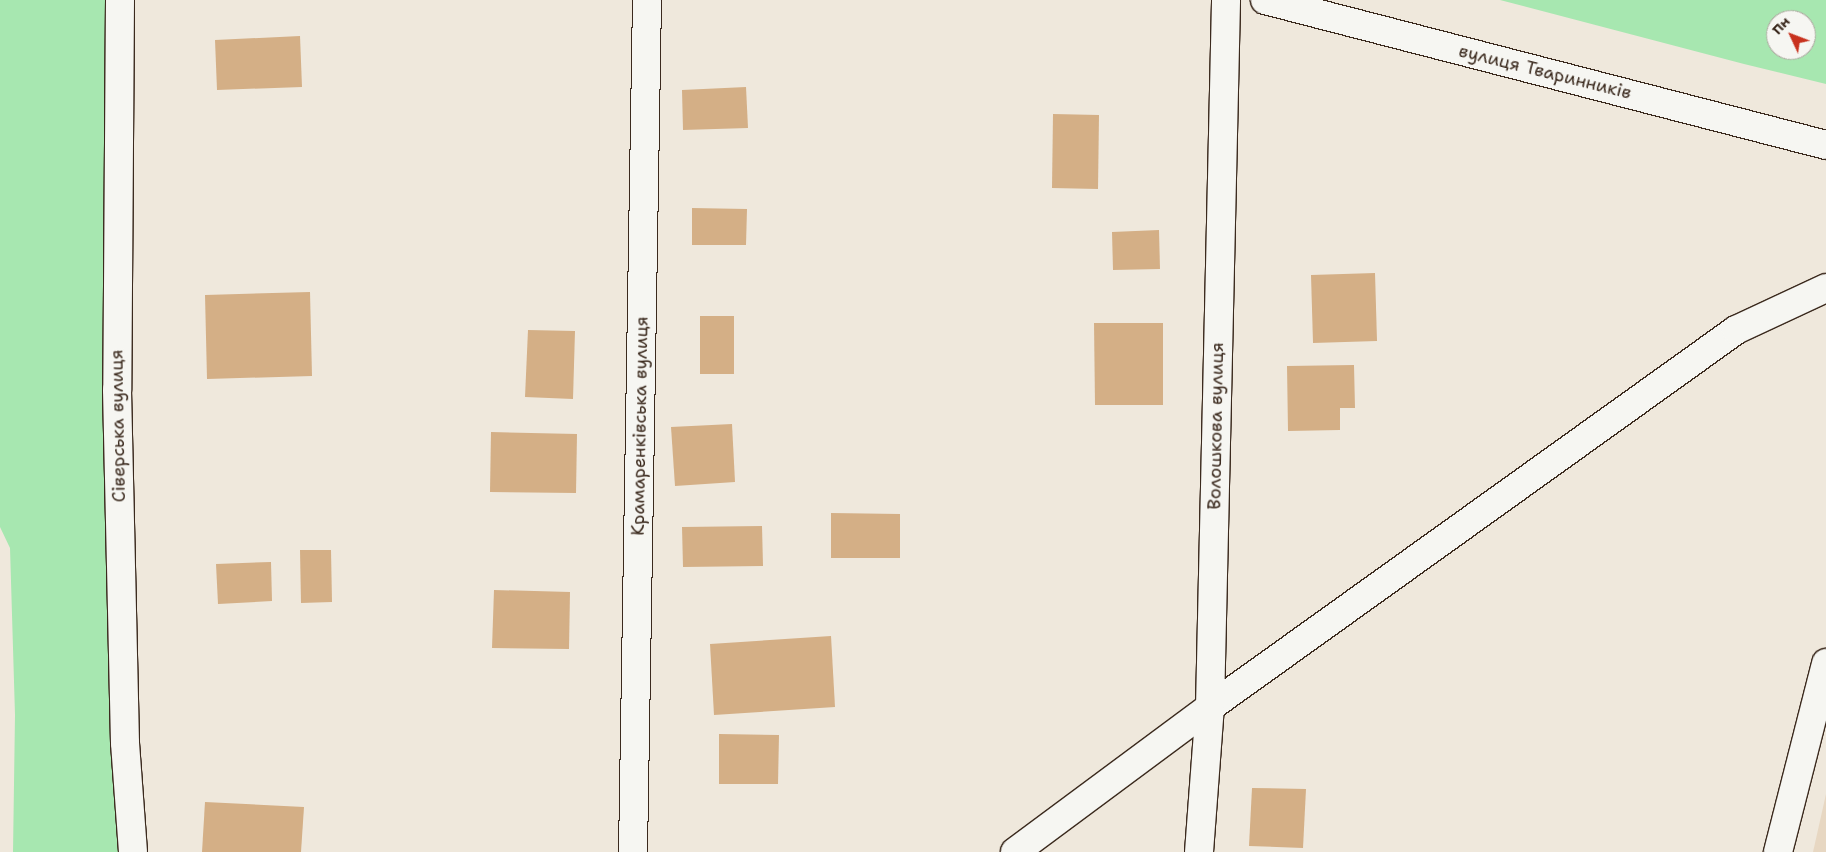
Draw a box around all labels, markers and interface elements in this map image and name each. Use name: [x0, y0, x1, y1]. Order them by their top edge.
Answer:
north arrow: [1766, 10, 1816, 60]
text: Пн: [1768, 13, 1794, 38]
street label: вулиця Тваринників: [1456, 40, 1634, 104]
street label: Крамаренківська вулиця: [627, 316, 653, 536]
street label: Волошкова вулиця: [1204, 342, 1228, 510]
street label: Сіверська вулиця: [106, 349, 130, 503]

